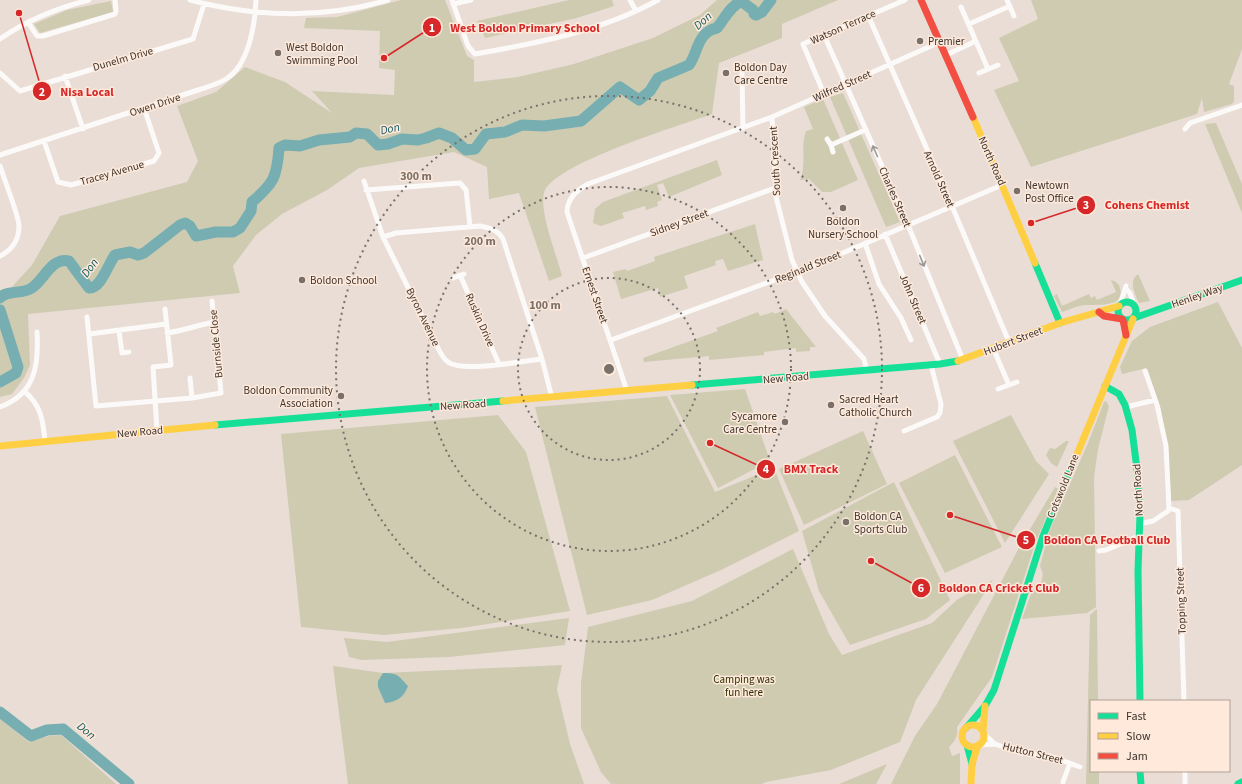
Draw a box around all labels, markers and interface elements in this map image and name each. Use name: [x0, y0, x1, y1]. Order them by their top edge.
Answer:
street label: Watson Terrace: [808, 6, 879, 48]
water label: Don: [690, 8, 716, 34]
callout: West Boldon Primary School: [422, 15, 607, 39]
text: 1: [429, 20, 435, 37]
text: West Boldon Primary School: [450, 20, 600, 37]
place label: Premier: [928, 34, 965, 49]
marker: Premier: [915, 36, 925, 46]
place label: West Boldon Swimming Pool: [286, 40, 358, 68]
street label: Dunelm Drive: [91, 43, 155, 75]
marker: West Boldon Swimming Pool: [273, 48, 283, 58]
place label: Boldon Day Care Centre: [734, 60, 788, 88]
street label: Wilfred Street: [810, 66, 874, 106]
marker: Boldon Day Care Centre: [721, 68, 731, 78]
callout: Nisa Local: [32, 79, 122, 103]
text: 2: [39, 84, 45, 101]
text: Nisa Local: [60, 84, 114, 101]
street label: Owen Drive: [128, 90, 183, 120]
water label: Don: [379, 119, 401, 139]
street label: South Crescent: [766, 125, 784, 196]
street label: North Road: [974, 134, 1010, 188]
one-way arrow: [870, 145, 878, 157]
street label: Arnold Street: [920, 148, 958, 210]
street label: Tracey Avenue: [78, 157, 146, 189]
street label: Charles Street: [875, 165, 915, 230]
text: 300 m: [400, 168, 432, 185]
place label: Newtown Post Office: [1025, 178, 1074, 206]
marker: Newtown Post Office: [1012, 186, 1022, 196]
callout: Cohens Chemist: [1076, 193, 1197, 217]
text: 3: [1083, 197, 1089, 214]
text: Cohens Chemist: [1105, 197, 1190, 214]
marker: Boldon Nursery School: [838, 203, 848, 213]
street label: Sidney Street: [648, 205, 711, 241]
place label: Boldon Nursery School: [808, 214, 878, 242]
text: 200 m: [464, 233, 496, 250]
street label: Reginald Street: [773, 247, 844, 287]
one-way arrow: [919, 254, 927, 266]
water label: Don: [77, 255, 103, 281]
street label: Ernest Street: [578, 265, 612, 326]
street label: John Street: [896, 272, 930, 327]
place label: Boldon School: [310, 273, 377, 288]
marker: Boldon School: [297, 275, 307, 285]
street label: Henley Way: [1169, 280, 1225, 312]
street label: Byron Avenue: [402, 285, 444, 349]
street label: Ruskin Drive: [462, 291, 499, 350]
text: 100 m: [529, 297, 561, 314]
street label: Burnside Close: [205, 309, 226, 379]
street label: Hubert Street: [981, 323, 1045, 359]
centre of rings: [602, 362, 616, 376]
street label: New Road: [762, 369, 810, 387]
place label: Boldon Community Association: [243, 383, 333, 411]
marker: Boldon Community Association: [336, 391, 346, 401]
place label: Sacred Heart Catholic Church: [839, 392, 912, 420]
street label: New Road: [439, 396, 487, 414]
marker: Sacred Heart Catholic Church: [826, 400, 836, 410]
place label: Sycamore Care Centre: [723, 409, 778, 437]
marker: Sycamore Care Centre: [780, 417, 790, 427]
street label: New Road: [116, 423, 164, 441]
street label: Cotswold Lane: [1043, 451, 1083, 520]
callout: BMX Track: [756, 457, 846, 481]
text: 4: [763, 461, 770, 478]
text: BMX Track: [784, 461, 839, 478]
street label: North Road: [1129, 463, 1147, 517]
place label: Boldon CA Sports Club: [854, 509, 907, 537]
marker: Boldon CA Sports Club: [841, 517, 851, 527]
callout: Boldon CA Football Club: [1016, 528, 1178, 552]
text: 5: [1023, 532, 1029, 549]
text: Boldon CA Football Club: [1044, 532, 1170, 549]
street label: Topping Street: [1172, 567, 1190, 635]
callout: Boldon CA Cricket Club: [911, 576, 1067, 600]
text: 6: [918, 580, 924, 597]
text: Boldon CA Cricket Club: [939, 580, 1059, 597]
park label: Camping was fun here: [713, 672, 775, 700]
legend: [1090, 700, 1230, 772]
text: Fast: [1126, 708, 1146, 725]
water label: Don: [73, 718, 99, 744]
text: Slow: [1126, 728, 1151, 745]
street label: Hutton Street: [1001, 738, 1065, 768]
text: Jam: [1126, 748, 1148, 765]

